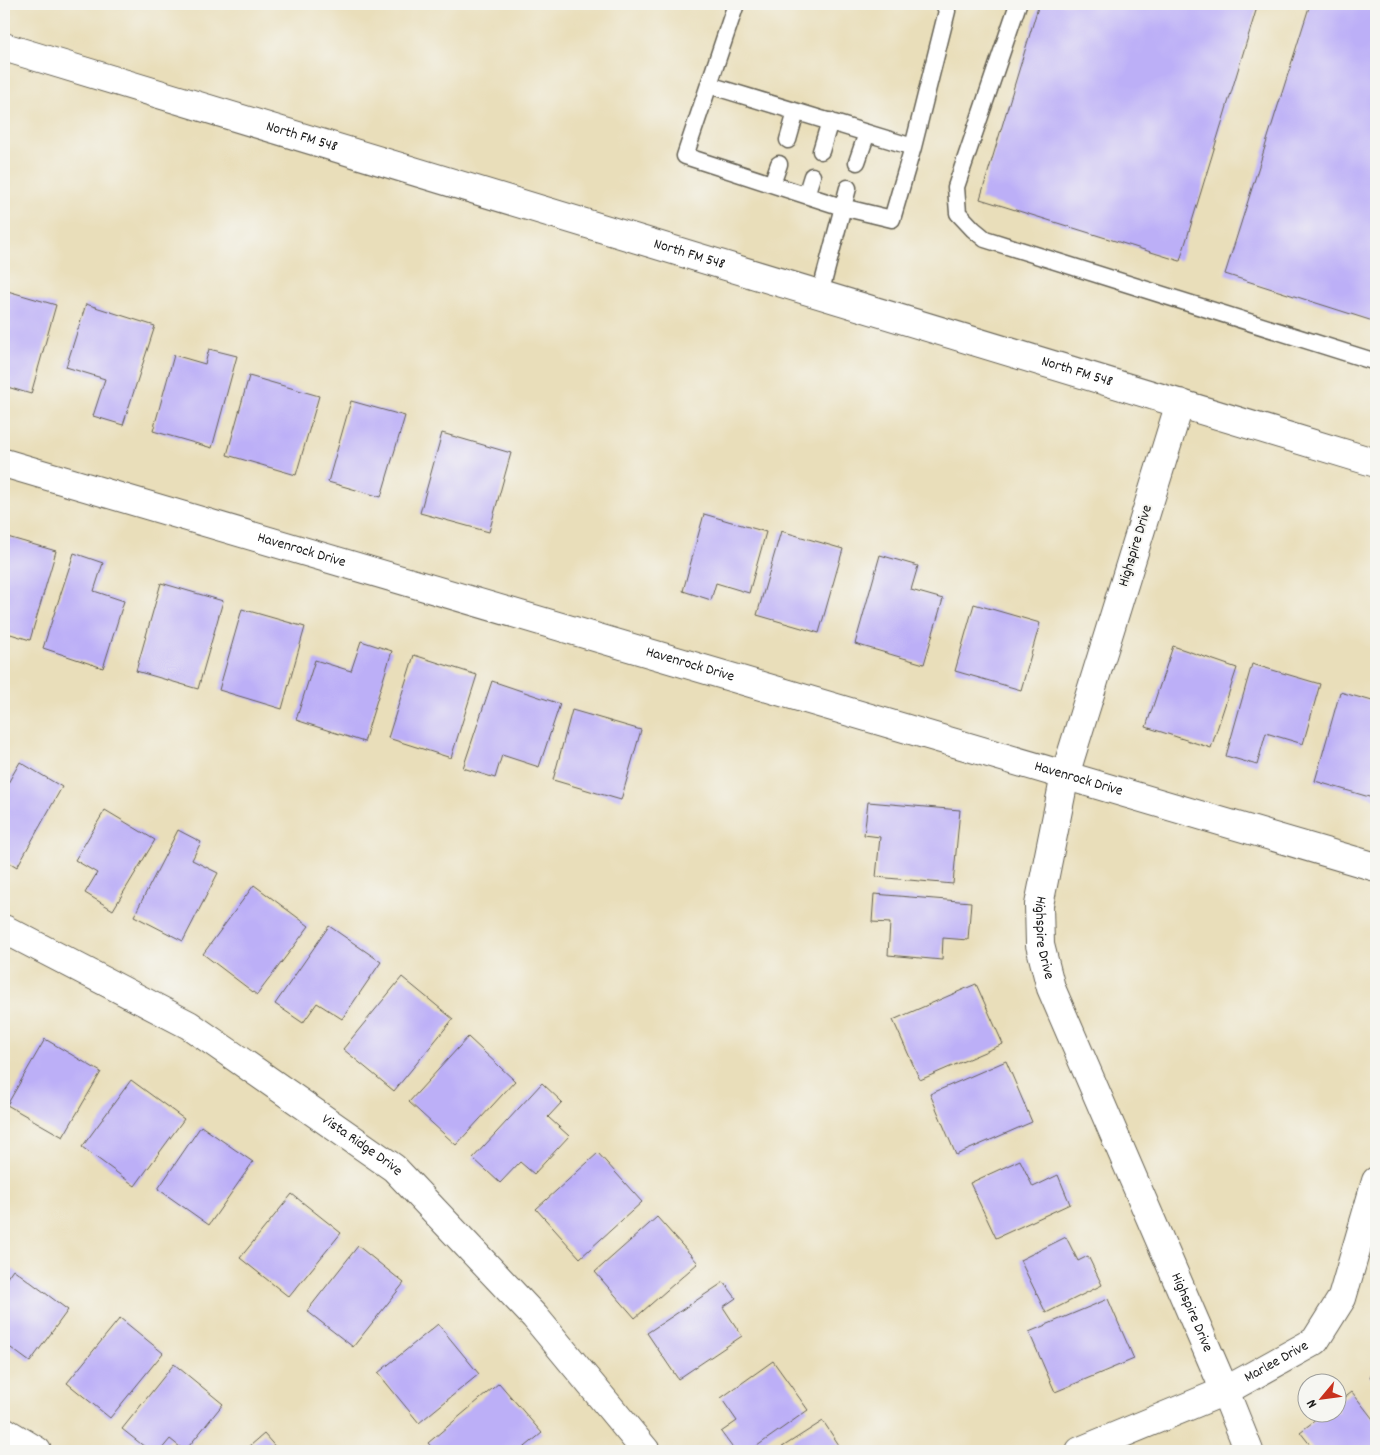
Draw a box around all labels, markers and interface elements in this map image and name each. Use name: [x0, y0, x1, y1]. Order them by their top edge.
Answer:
street label: North FM 548: [263, 116, 340, 158]
street label: North FM 548: [651, 234, 728, 276]
street label: North FM 548: [1038, 351, 1115, 393]
street label: Highspire Drive: [1113, 502, 1159, 590]
street label: Havenrock Drive: [254, 527, 349, 574]
street label: Havenrock Drive: [643, 642, 737, 689]
street label: Havenrock Drive: [1031, 756, 1126, 803]
street label: Highspire Drive: [1028, 894, 1059, 982]
street label: Vista Ridge Drive: [316, 1109, 408, 1182]
street label: Highspire Drive: [1164, 1270, 1218, 1356]
street label: Marlee Drive: [1240, 1335, 1313, 1389]
north arrow: [1298, 1372, 1348, 1422]
text: N: [1302, 1395, 1323, 1411]

